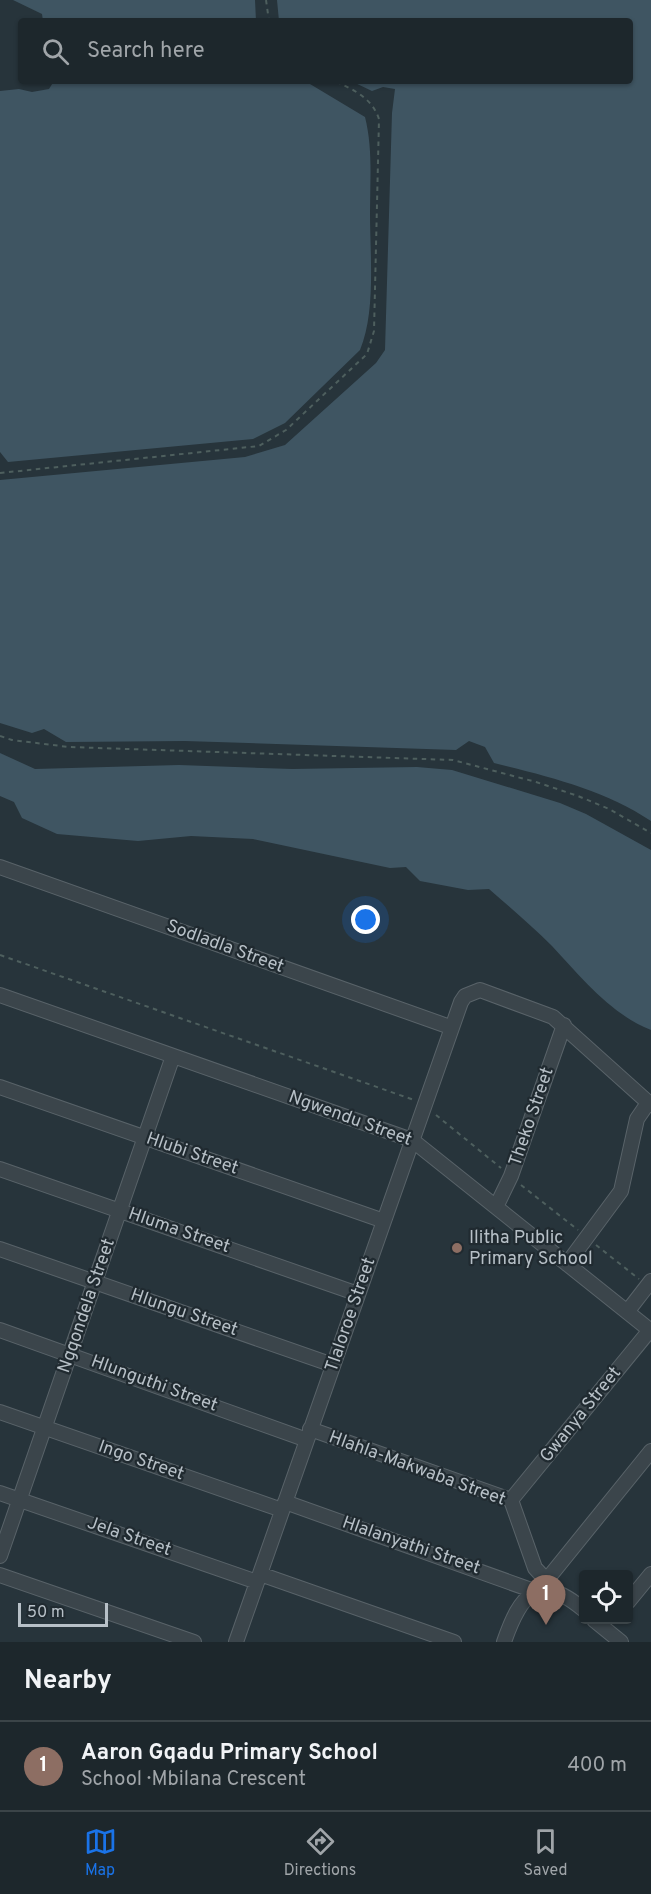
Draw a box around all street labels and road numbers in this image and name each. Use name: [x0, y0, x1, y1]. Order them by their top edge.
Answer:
street label: Sodladla Street: [163, 915, 287, 979]
street label: Theko Street: [504, 1064, 560, 1170]
street label: Ngwendu Street: [285, 1086, 415, 1152]
street label: Hlubi Street: [143, 1128, 241, 1180]
street label: Hluma Street: [125, 1203, 233, 1259]
street label: Ngqondela Street: [53, 1236, 121, 1376]
street label: Tlaloroe Street: [321, 1255, 381, 1375]
street label: Hlungu Street: [127, 1284, 241, 1342]
street label: Hlunguthi Street: [87, 1350, 221, 1418]
street label: Gwanya Street: [535, 1362, 627, 1468]
street label: Hlahla-Makwaba Street: [325, 1426, 509, 1512]
street label: Ingo Street: [95, 1436, 187, 1486]
street label: Jela Street: [84, 1512, 174, 1562]
street label: Hlalanyathi Street: [339, 1512, 483, 1580]

